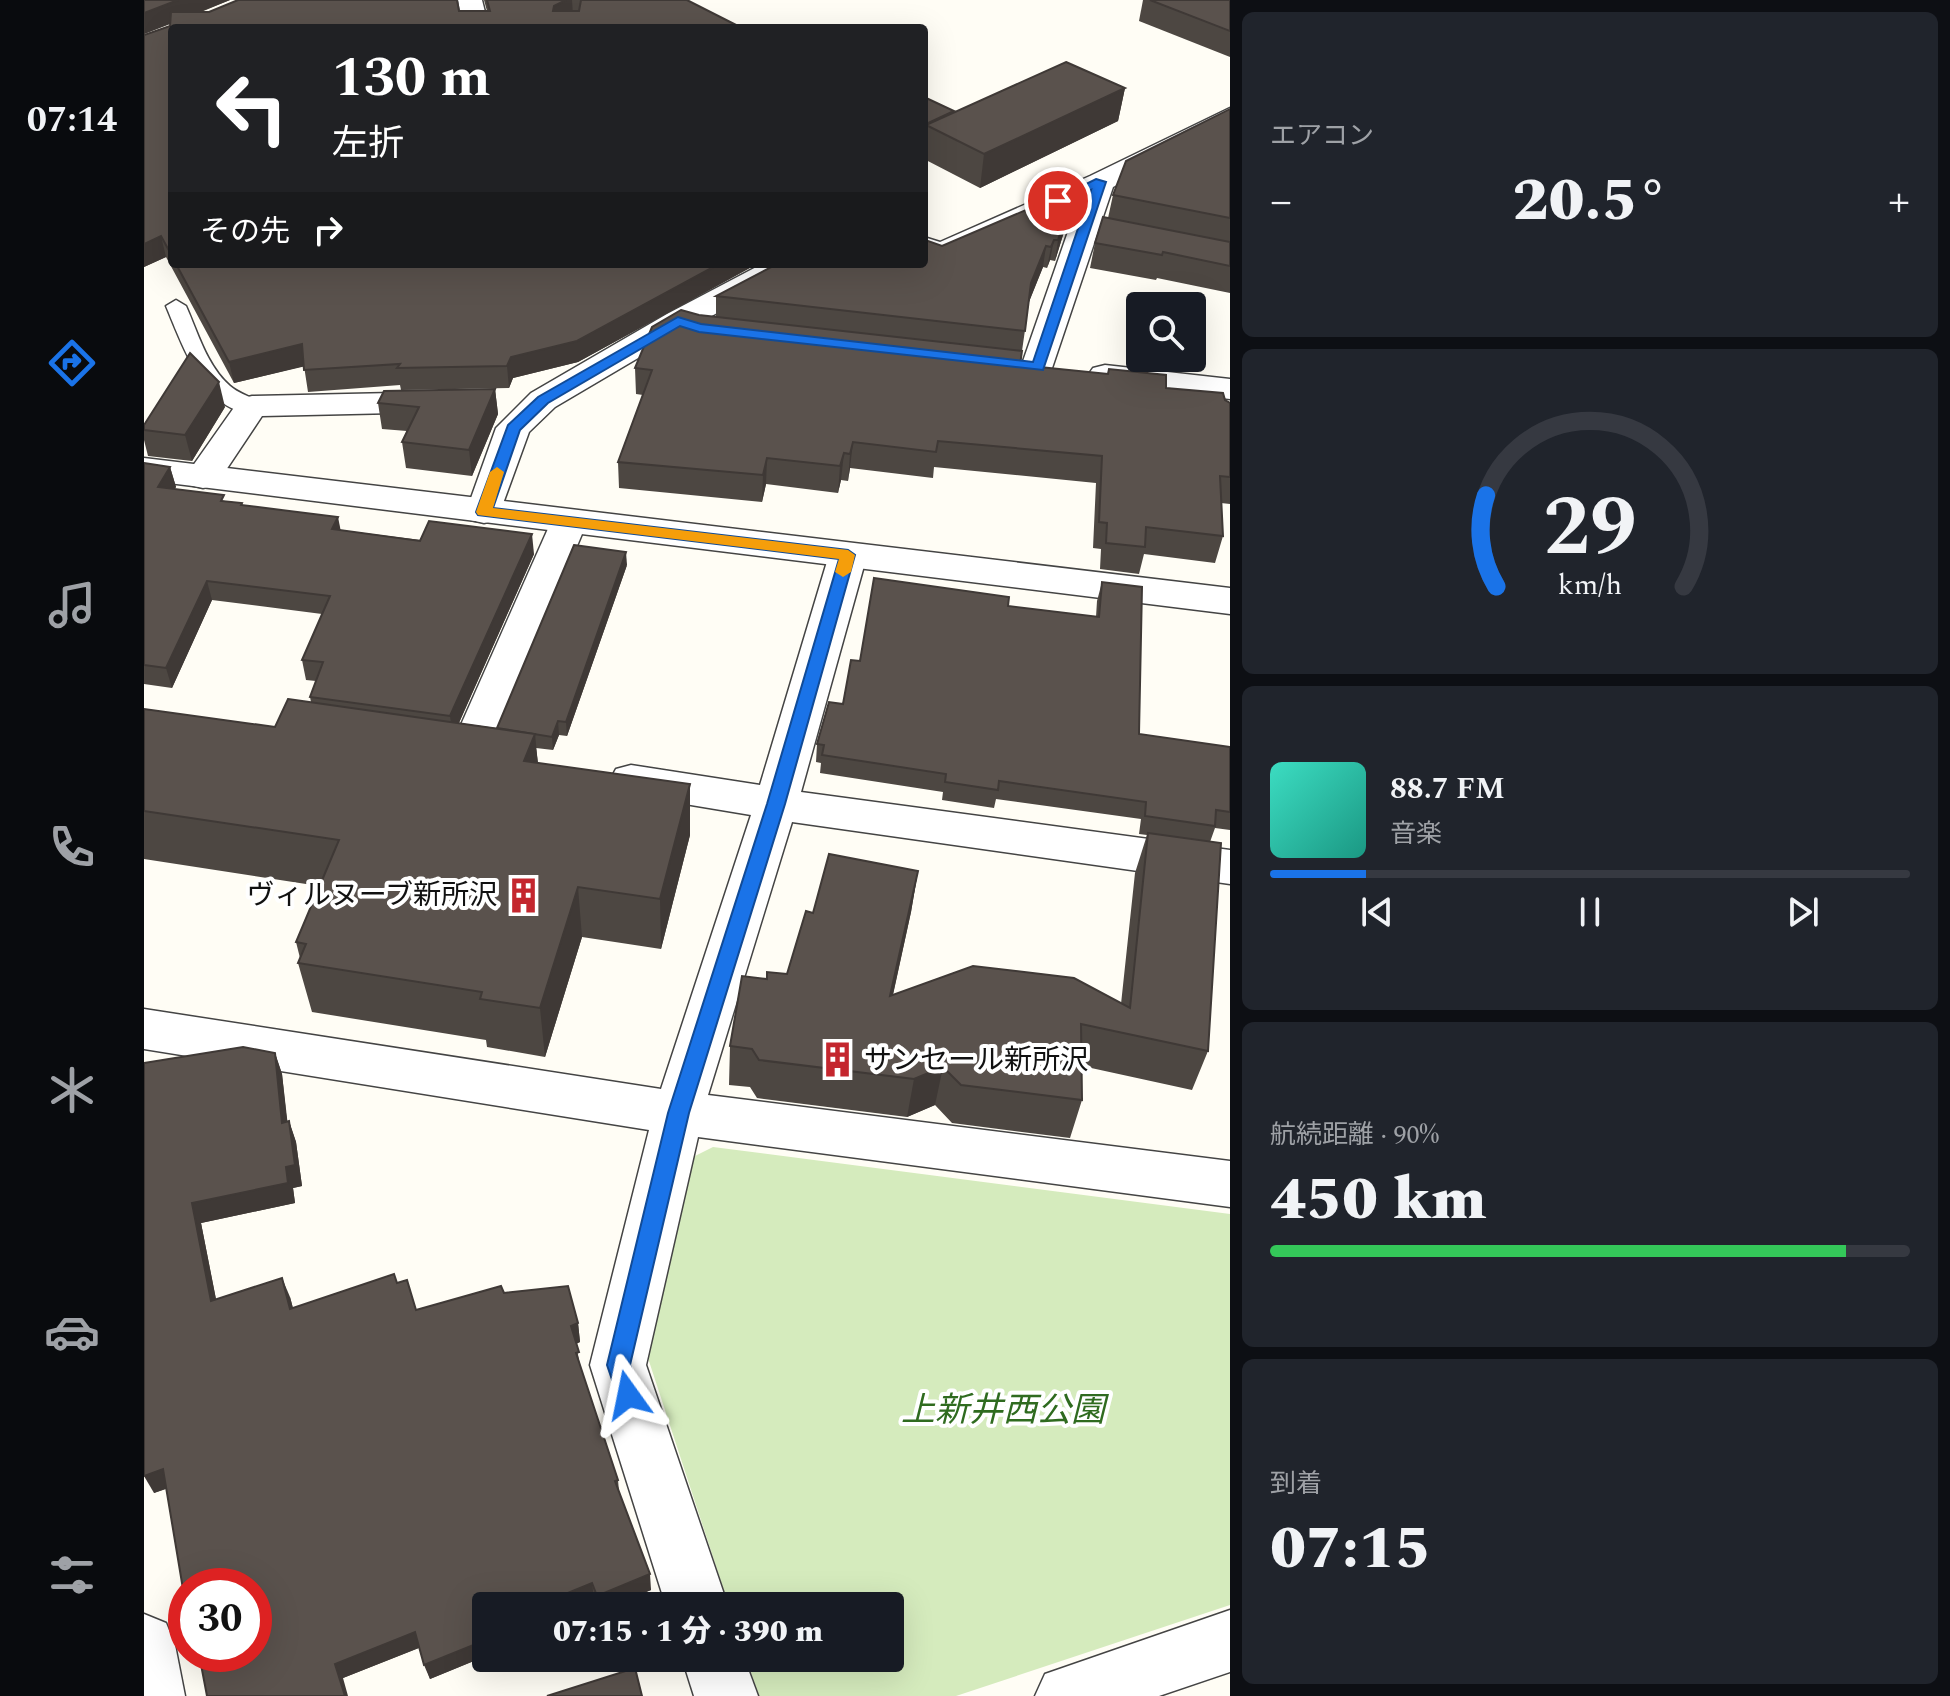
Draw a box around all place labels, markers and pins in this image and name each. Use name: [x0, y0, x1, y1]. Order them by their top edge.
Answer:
pin: [1024, 167, 1092, 235]
place label: ヴィルヌーブ新所沢: [247, 874, 497, 917]
building icon: ヴィルヌーブ新所沢: [504, 876, 542, 914]
place label: サンセール新所沢: [864, 1039, 1088, 1082]
building icon: サンセール新所沢: [819, 1041, 857, 1079]

